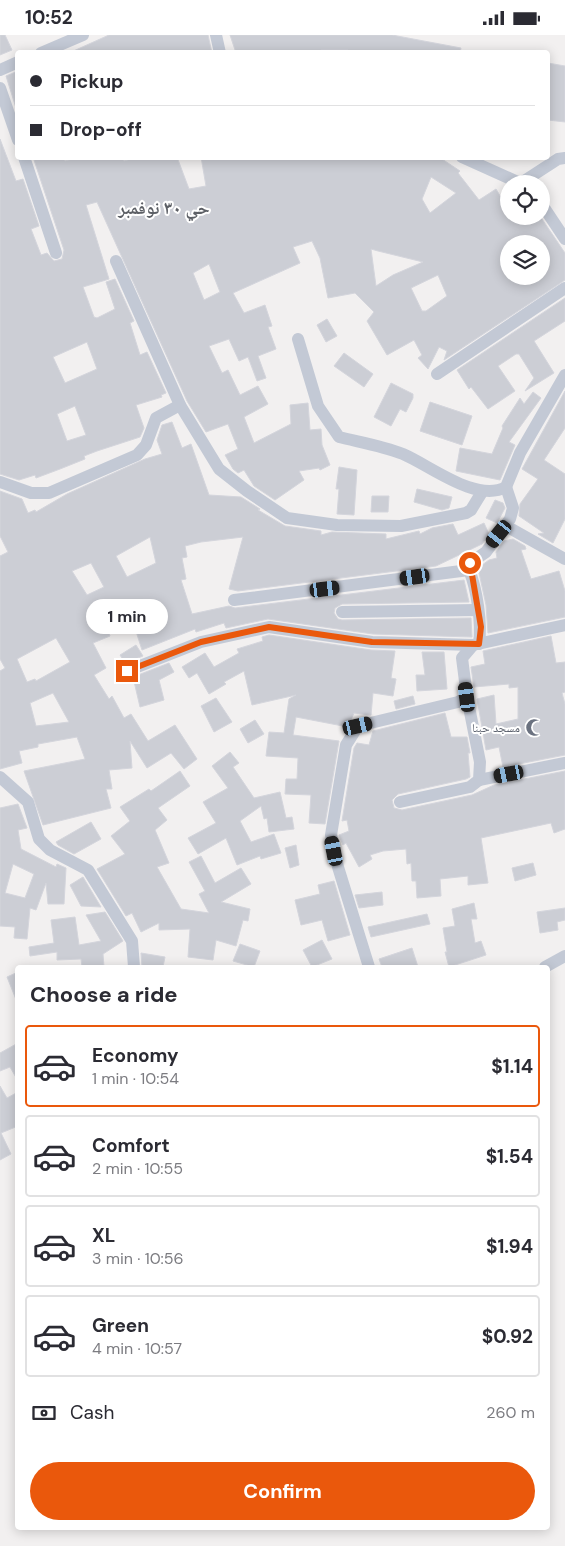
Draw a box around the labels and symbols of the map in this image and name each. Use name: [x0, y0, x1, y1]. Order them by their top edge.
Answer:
district label: حي ۳۰ نوفمبر: [117, 196, 210, 222]
car: [483, 518, 514, 550]
route start: [459, 552, 481, 574]
car: [399, 567, 430, 587]
car: [309, 580, 340, 598]
callout: 1 min: [86, 599, 168, 633]
route end: [116, 660, 138, 682]
car: [457, 681, 476, 713]
car: [341, 715, 374, 737]
mosque icon: مسجد حبنا: [524, 718, 544, 738]
place label: مسجد حبنا: [472, 720, 520, 736]
car: [492, 764, 525, 784]
car: [323, 835, 344, 867]

